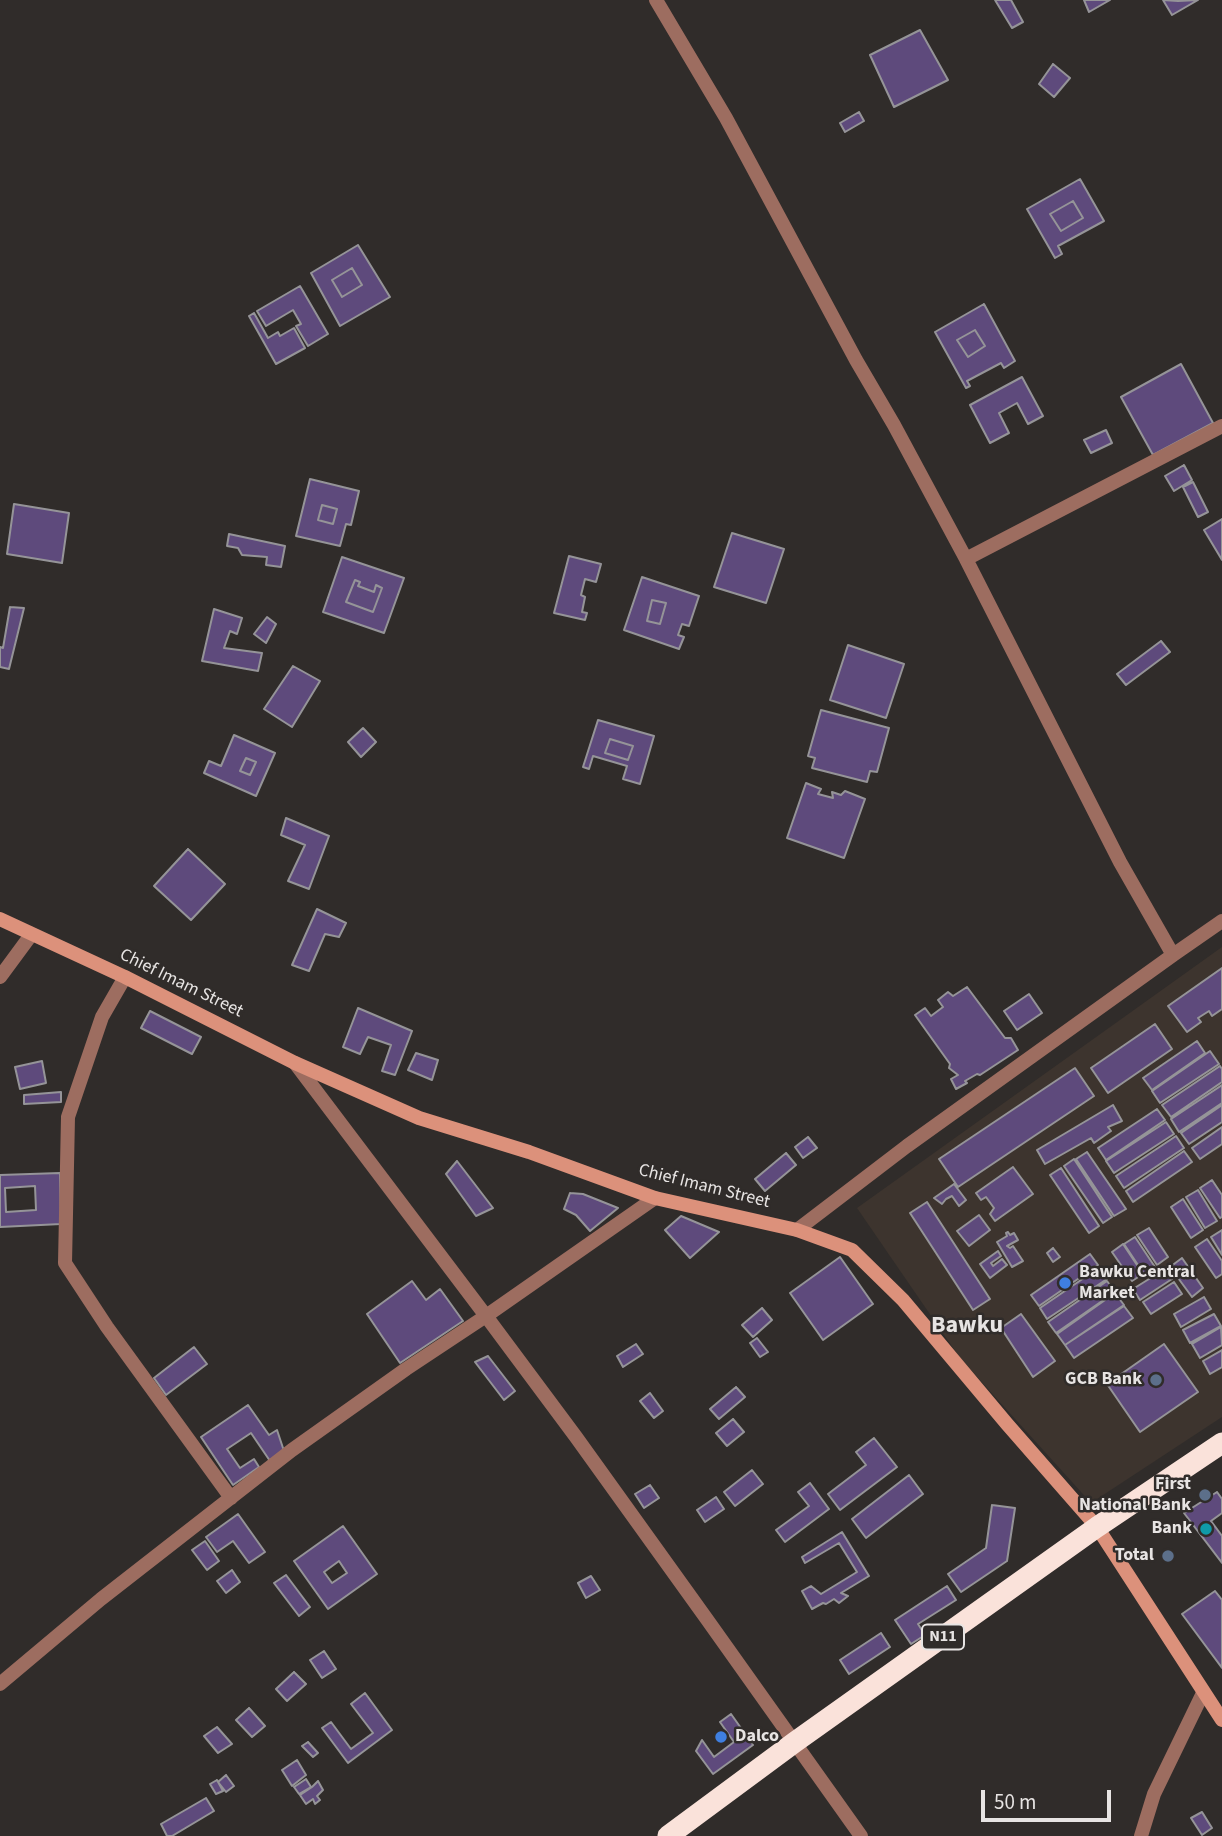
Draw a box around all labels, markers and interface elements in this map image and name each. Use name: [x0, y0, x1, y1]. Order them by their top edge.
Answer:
street label: Chief Imam Street: [116, 945, 246, 1023]
street label: Chief Imam Street: [636, 1160, 772, 1214]
place label: Bawku Central Market: [1079, 1262, 1195, 1304]
marker: Bawku Central Market: [1057, 1275, 1073, 1291]
district label: Bawku: [931, 1313, 1003, 1341]
place label: GCB Bank: [1065, 1369, 1142, 1391]
marker: GCB Bank: [1148, 1372, 1164, 1388]
place label: First National Bank: [1079, 1474, 1191, 1516]
marker: First National Bank: [1197, 1487, 1213, 1503]
place label: Bank: [1151, 1518, 1192, 1540]
marker: Bank: [1198, 1521, 1214, 1537]
place label: Total: [1115, 1545, 1154, 1567]
marker: Total: [1160, 1548, 1176, 1564]
road number: N11: [922, 1624, 964, 1650]
place label: Dalco: [735, 1726, 779, 1748]
marker: Dalco: [713, 1729, 729, 1745]
scale bar: [984, 1776, 1114, 1820]
text: 50 m: [994, 1787, 1036, 1817]

